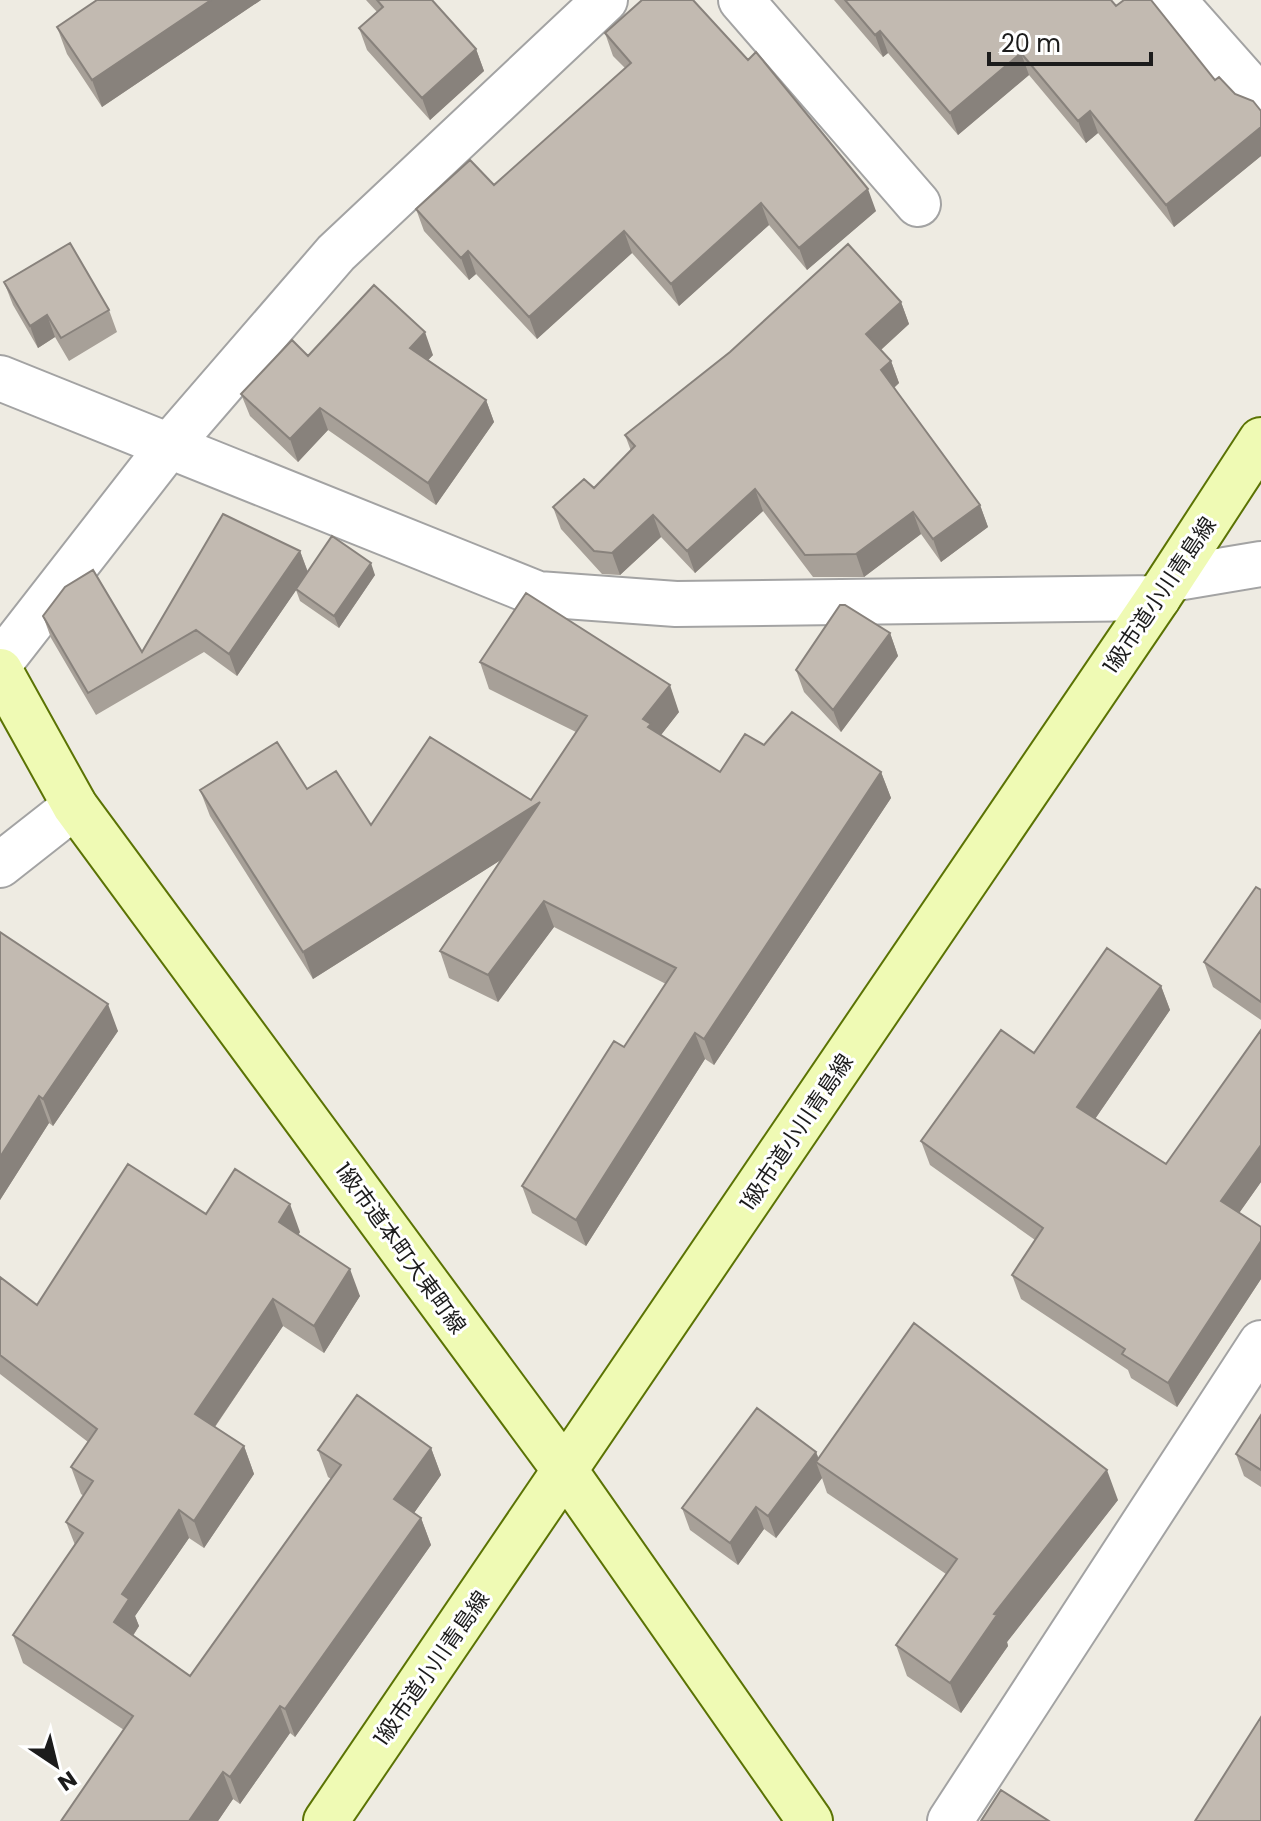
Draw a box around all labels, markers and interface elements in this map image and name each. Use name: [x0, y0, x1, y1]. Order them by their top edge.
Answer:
scale bar: [989, 16, 1151, 66]
text: 20 m: [1001, 27, 1061, 60]
street label: 1級市道小川青島線: [1095, 511, 1223, 680]
street label: 1級市道小川青島線: [732, 1048, 860, 1217]
street label: 1級市道本町大東町線: [328, 1156, 473, 1340]
street label: 1級市道小川青島線: [366, 1584, 497, 1752]
north arrow: [16, 1725, 96, 1805]
text: N: [52, 1764, 83, 1798]

